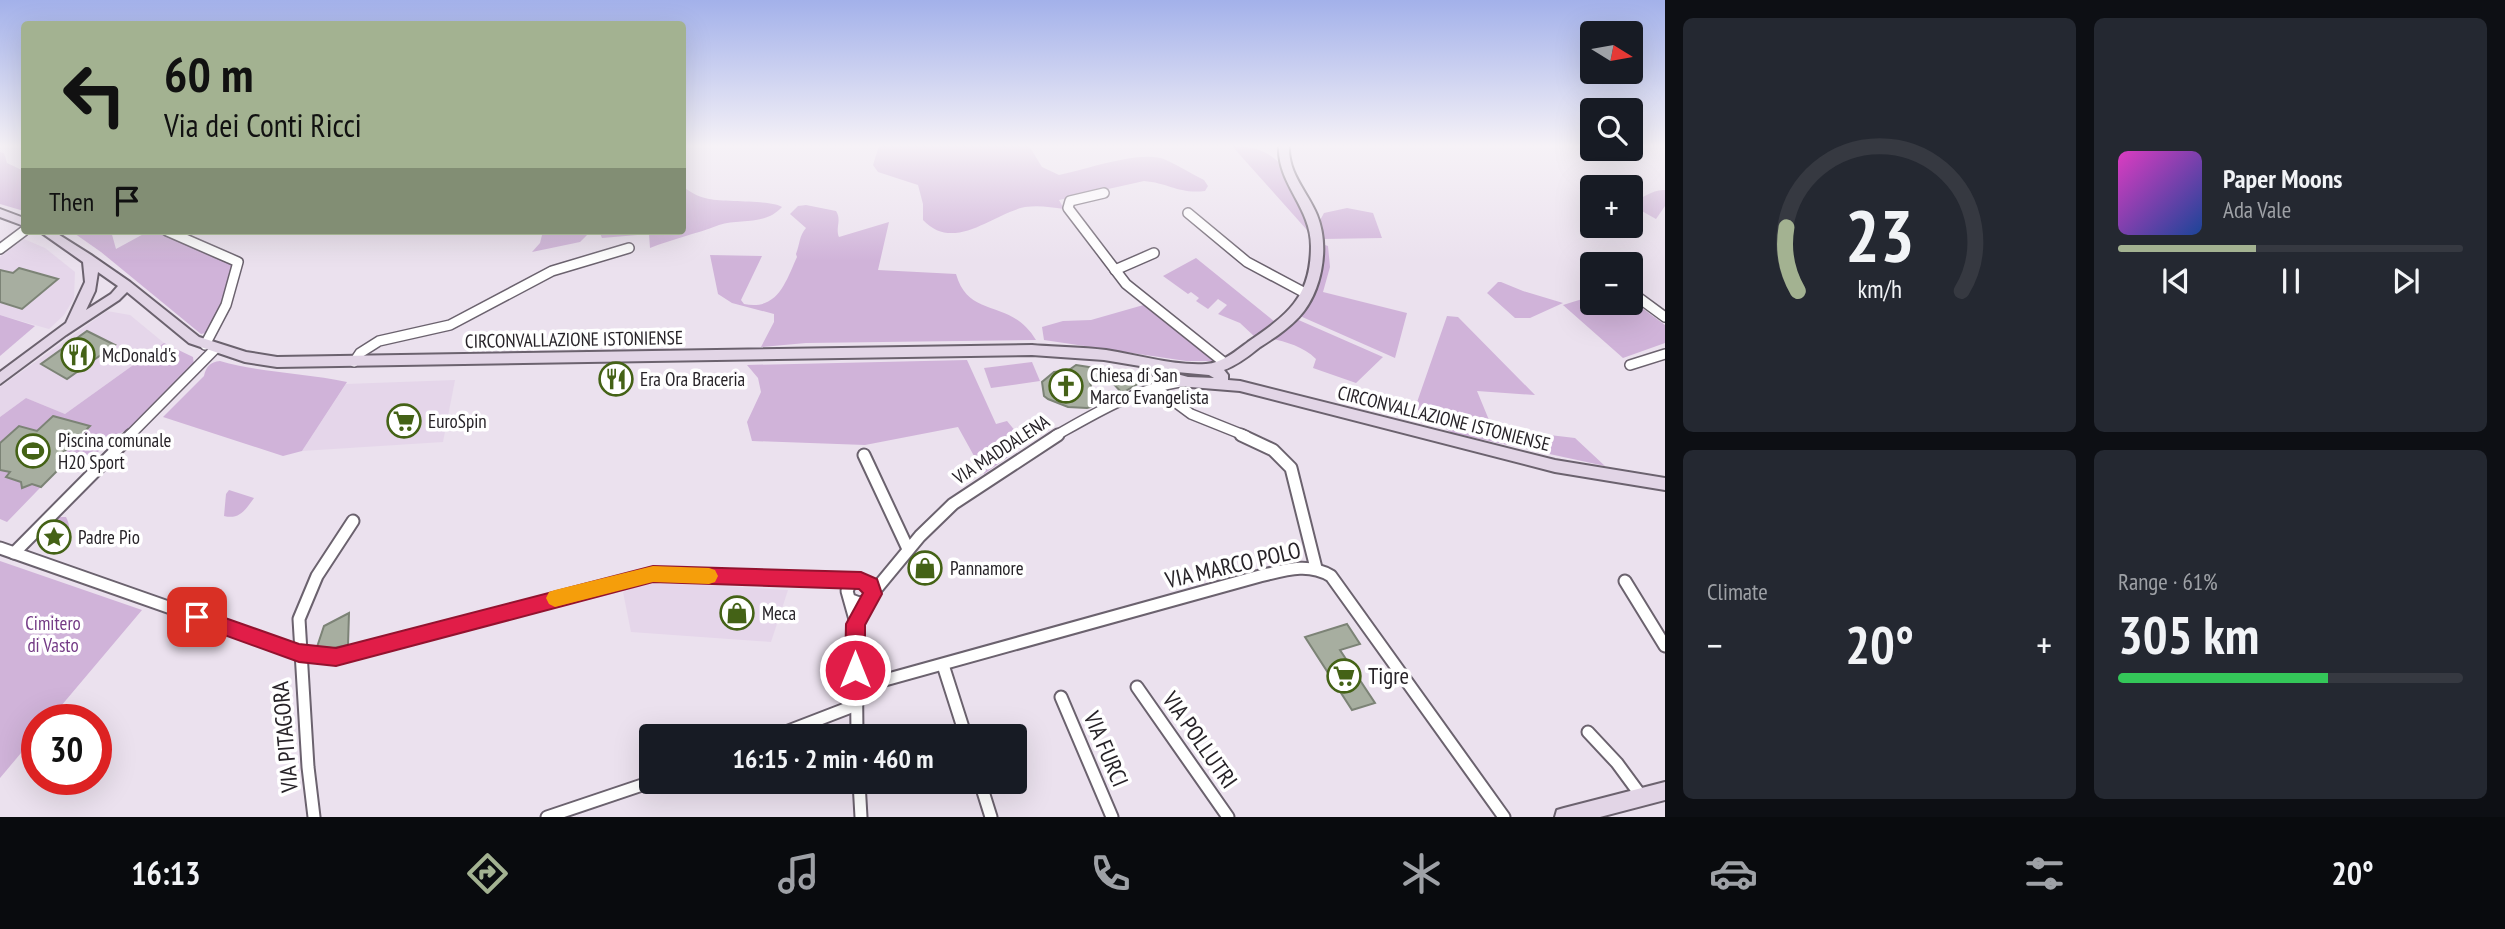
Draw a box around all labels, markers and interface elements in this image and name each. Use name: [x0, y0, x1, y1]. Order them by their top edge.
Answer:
north arrow: [1580, 21, 1643, 84]
map controls: [1580, 21, 1643, 315]
text: 60 m: [164, 42, 253, 106]
icon: left: [49, 49, 140, 140]
button: search: [1580, 98, 1643, 161]
text: Via dei Conti Ricci: [164, 104, 362, 146]
text: Paper Moons: [2223, 162, 2342, 195]
button: +: [1580, 175, 1643, 238]
icon: arrive: [108, 182, 146, 220]
text: Then: [49, 185, 94, 218]
text: 23: [1845, 188, 1914, 282]
text: Ada Vale: [2223, 195, 2291, 224]
button: −: [1580, 252, 1643, 315]
icon: previous: [2157, 262, 2195, 300]
icon: pause: [2272, 262, 2310, 300]
icon: next: [2387, 262, 2425, 300]
text: km/h: [1857, 273, 1902, 305]
street label: CIRCONVALLAZIONE ISTONIENSE: [465, 325, 683, 353]
restaurant icon: McDonald's: [59, 336, 97, 374]
place label: McDonald's: [102, 343, 177, 367]
restaurant icon: Era Ora Braceria: [597, 360, 635, 398]
place label: Chiesa di San Marco Evangelista: [1090, 363, 1209, 409]
place label: Era Ora Braceria: [640, 367, 745, 391]
church icon: Chiesa di San Marco Evangelista: [1047, 367, 1085, 405]
street label: CIRCONVALLAZIONE ISTONIENSE: [1335, 380, 1553, 456]
supermarket icon: EuroSpin: [385, 402, 423, 440]
place label: EuroSpin: [428, 409, 487, 433]
street label: VIA MADDALENA: [947, 409, 1054, 490]
place label: Piscina comunale H20 Sport: [58, 428, 172, 474]
sports icon: Piscina comunale H20 Sport: [14, 432, 52, 470]
place icon: Padre Pio: [35, 518, 73, 556]
place label: Padre Pio: [78, 525, 140, 549]
street label: VIA MARCO POLO: [1161, 535, 1303, 594]
shop icon: Pannamore: [906, 549, 944, 587]
place label: Pannamore: [950, 556, 1024, 580]
text: Range · 61%: [2118, 567, 2218, 596]
text: Climate: [1707, 577, 1768, 606]
pin: [167, 587, 227, 647]
shop icon: Meca: [718, 594, 756, 632]
icon: arrive: [178, 598, 216, 636]
place label: Meca: [762, 601, 796, 625]
text: 305 km: [2118, 601, 2259, 668]
park label: Cimitero di Vasto: [25, 611, 81, 657]
text: 20°: [1845, 611, 1914, 678]
text: −: [1707, 620, 1723, 669]
text: +: [2036, 620, 2052, 669]
position arrow: [818, 633, 892, 707]
supermarket icon: Tigre: [1325, 657, 1363, 695]
place label: Tigre: [1368, 661, 1409, 690]
street label: VIA PITAGORA: [265, 680, 304, 795]
street label: VIA POLLUTRI: [1156, 685, 1244, 794]
speed limit sign: 30: [21, 704, 112, 795]
street label: VIA FURCI: [1077, 706, 1135, 791]
text: 16:15 · 2 min · 460 m: [733, 742, 933, 775]
icon: directions: [463, 849, 512, 898]
icon: music: [774, 849, 823, 898]
icon: phone: [1086, 849, 1135, 898]
icon: climate: [1397, 849, 1446, 898]
icon: car: [1709, 849, 1758, 898]
icon: filters: [2020, 849, 2069, 898]
text: 16:13: [131, 852, 200, 894]
text: 20°: [2332, 852, 2374, 894]

